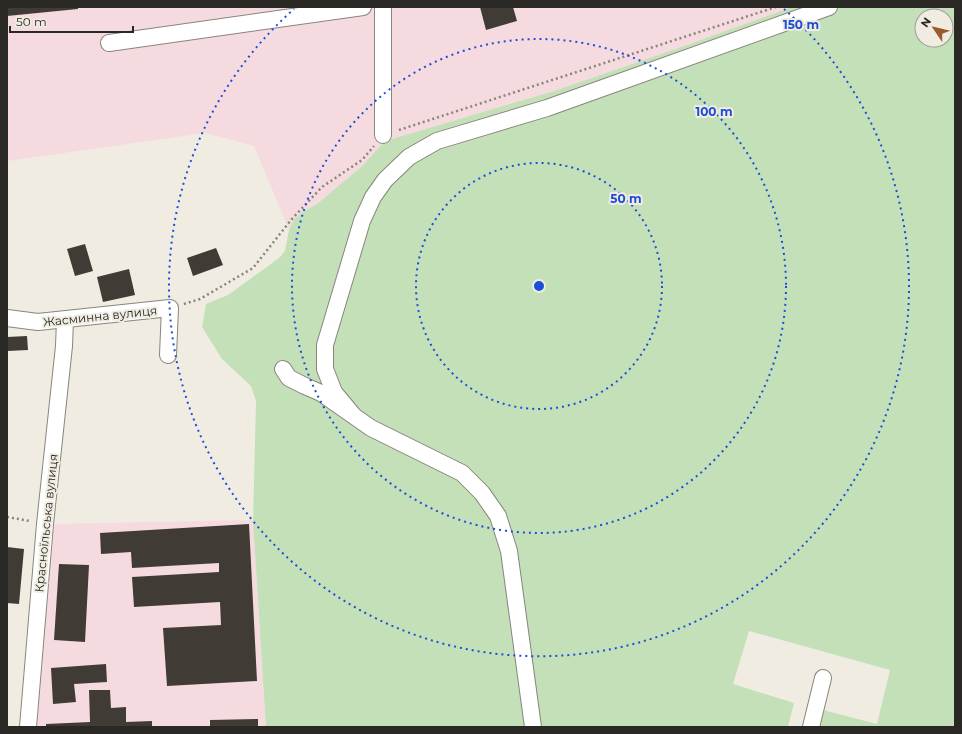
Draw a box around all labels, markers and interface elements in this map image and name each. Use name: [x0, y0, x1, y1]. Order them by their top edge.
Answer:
scale bar: [10, 8, 133, 34]
north arrow: [914, 8, 954, 48]
text: 50 m: [16, 14, 47, 29]
text: N: [918, 15, 934, 30]
text: 150 m: [783, 17, 819, 32]
text: 100 m: [696, 104, 732, 119]
text: 50 m: [610, 191, 642, 206]
centre of rings: [532, 279, 546, 293]
street label: Жасминна вулиця: [42, 303, 158, 329]
street label: Красноїльська вулиця: [31, 453, 61, 593]

